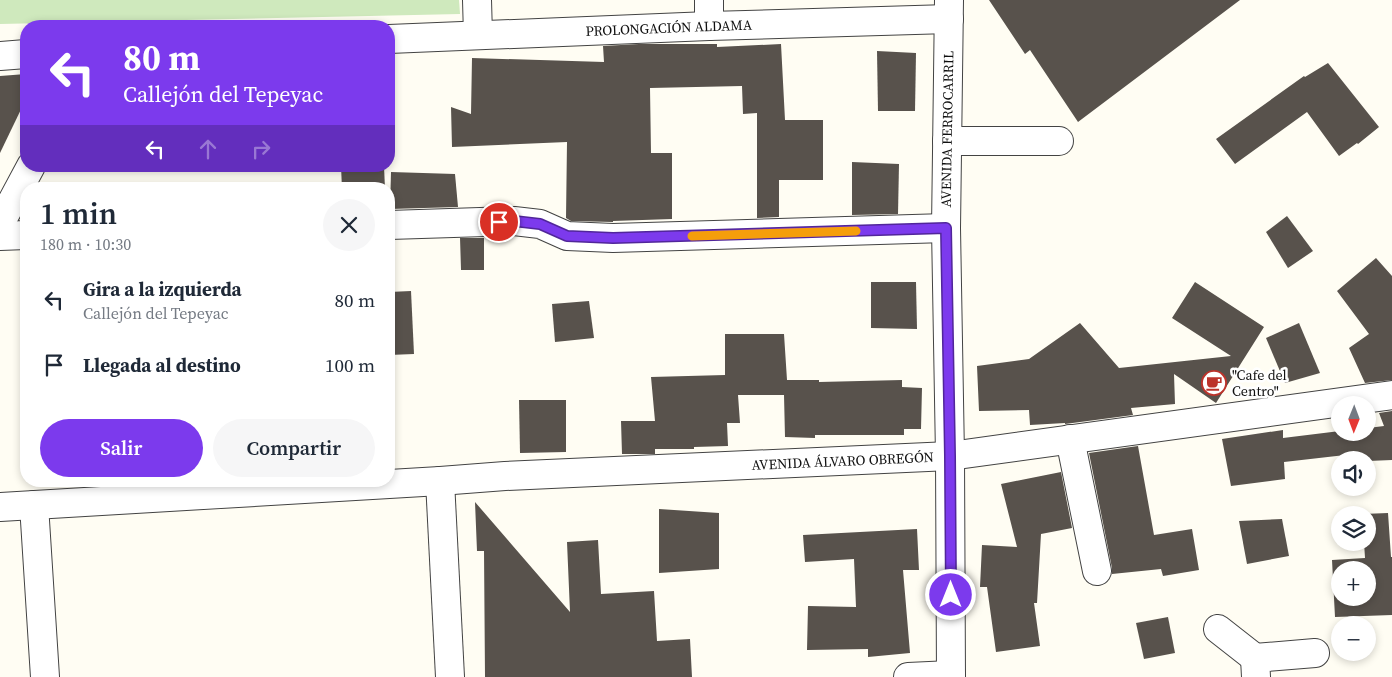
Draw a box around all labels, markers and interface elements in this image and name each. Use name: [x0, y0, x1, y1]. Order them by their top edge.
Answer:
street label: PROLONGACIÓN ALDAMA: [585, 15, 753, 41]
text: 80 m: [123, 34, 200, 82]
icon: left: [40, 40, 105, 105]
street label: AVENIDA FERROCARRIL: [936, 51, 958, 207]
text: Callejón del Tepeyac: [123, 79, 323, 109]
icon: left: [141, 135, 169, 163]
icon: ahead: [194, 135, 222, 163]
icon: right: [247, 135, 275, 163]
text: 1 min: [40, 193, 117, 234]
button: close: [323, 199, 375, 251]
pin: [478, 201, 520, 243]
icon: arrive: [485, 208, 513, 236]
text: 180 m · 10:30: [40, 233, 131, 255]
text: Gira a la izquierda: [83, 276, 242, 302]
icon: left: [40, 286, 68, 314]
text: 80 m: [334, 287, 375, 313]
text: Callejón del Tepeyac: [83, 302, 229, 324]
icon: arrive: [40, 351, 68, 379]
text: Llegada al destino: [83, 352, 241, 378]
text: 100 m: [325, 352, 375, 378]
place label: "Cafe del Centro": [1232, 365, 1287, 401]
cafe icon: "Cafe del Centro": [1201, 370, 1227, 396]
north arrow: [1331, 396, 1376, 441]
map controls: [1331, 396, 1376, 661]
button: Salir: [40, 419, 203, 477]
button: Compartir: [213, 419, 375, 477]
street label: AVENIDA ÁLVARO OBREGÓN: [751, 447, 934, 475]
button: sound: [1331, 451, 1376, 496]
button: layers: [1331, 506, 1376, 551]
button: +: [1331, 561, 1376, 606]
position arrow: [924, 568, 976, 620]
button: −: [1331, 616, 1376, 661]

